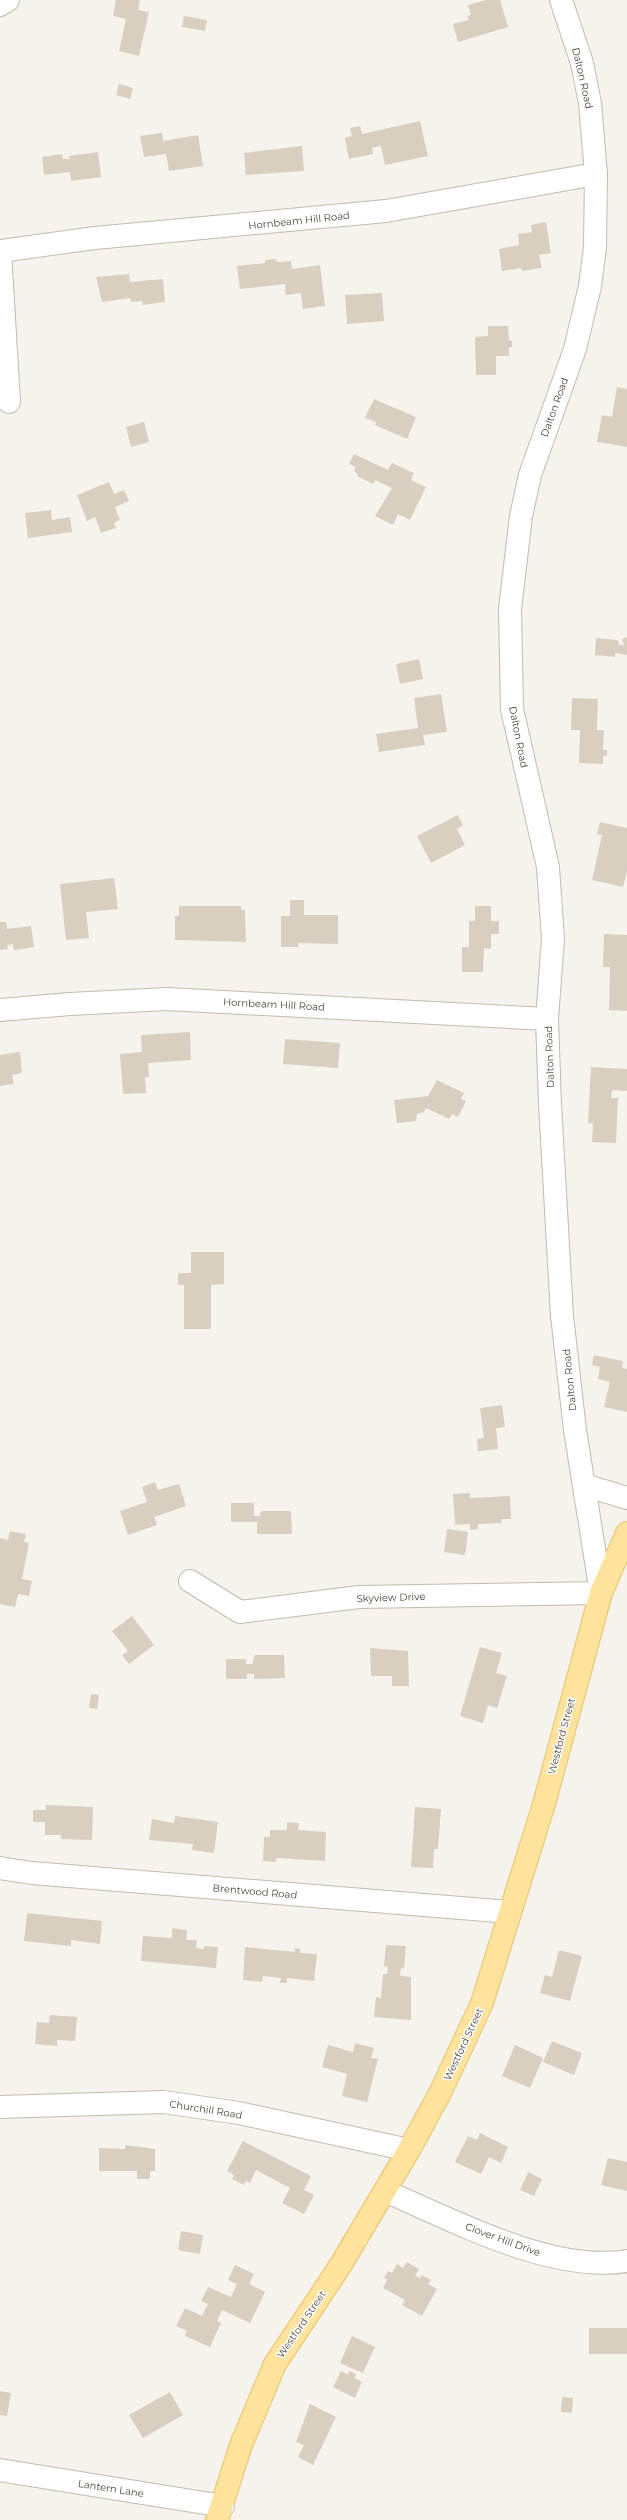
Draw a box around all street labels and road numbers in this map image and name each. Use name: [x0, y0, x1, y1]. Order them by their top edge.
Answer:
street label: Dalton Road: [569, 46, 596, 110]
street label: Hornbeam Hill Road: [248, 209, 350, 232]
street label: Dalton Road: [538, 376, 571, 439]
street label: Dalton Road: [506, 705, 531, 769]
street label: Hornbeam Hill Road: [223, 995, 325, 1014]
street label: Dalton Road: [542, 1026, 557, 1088]
street label: Dalton Road: [560, 1348, 579, 1412]
street label: Skyview Drive: [356, 1590, 426, 1605]
street label: Westford Street: [545, 1696, 578, 1776]
street label: Brentwood Road: [212, 1881, 298, 1902]
street label: Westford Street: [441, 2006, 486, 2083]
street label: Churchill Road: [169, 2097, 243, 2122]
street label: Clover Hill Drive: [464, 2220, 542, 2259]
street label: Westford Street: [274, 2288, 329, 2361]
street label: Lantern Lane: [77, 2477, 145, 2500]

